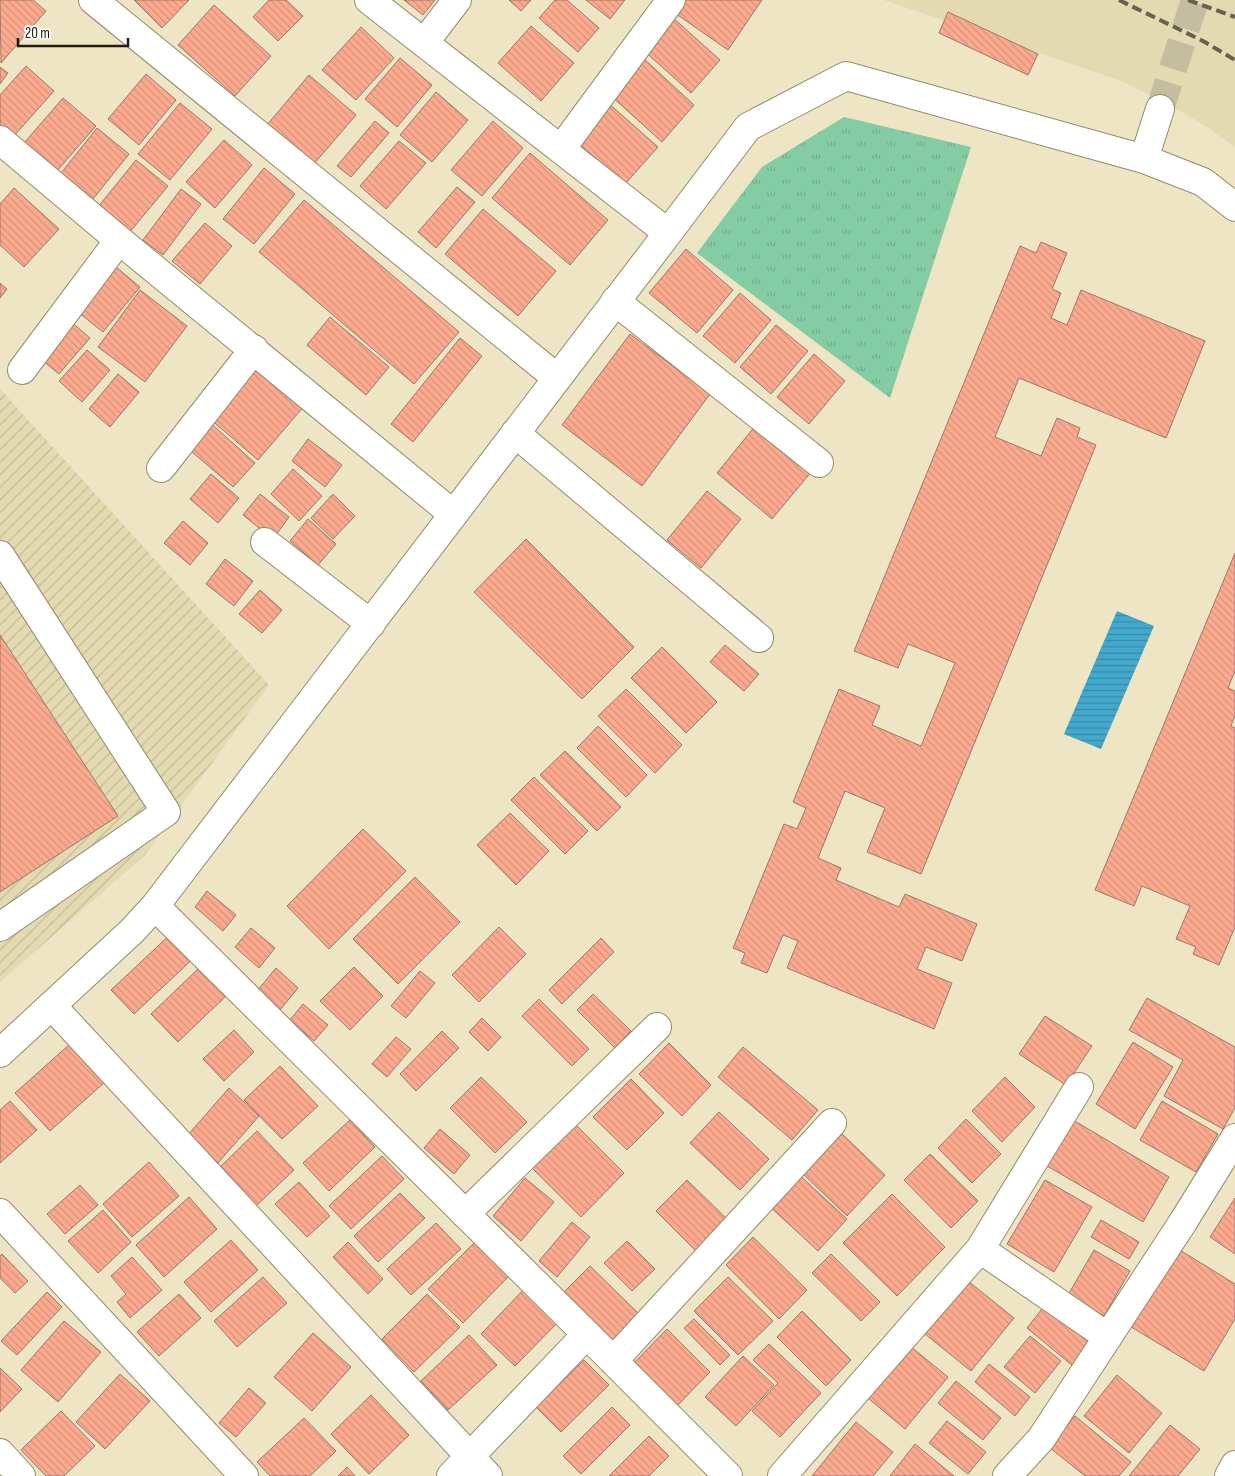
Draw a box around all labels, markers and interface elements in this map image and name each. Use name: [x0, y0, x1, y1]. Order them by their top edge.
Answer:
scale bar: [18, 15, 128, 47]
text: 20 m: [25, 24, 50, 43]

